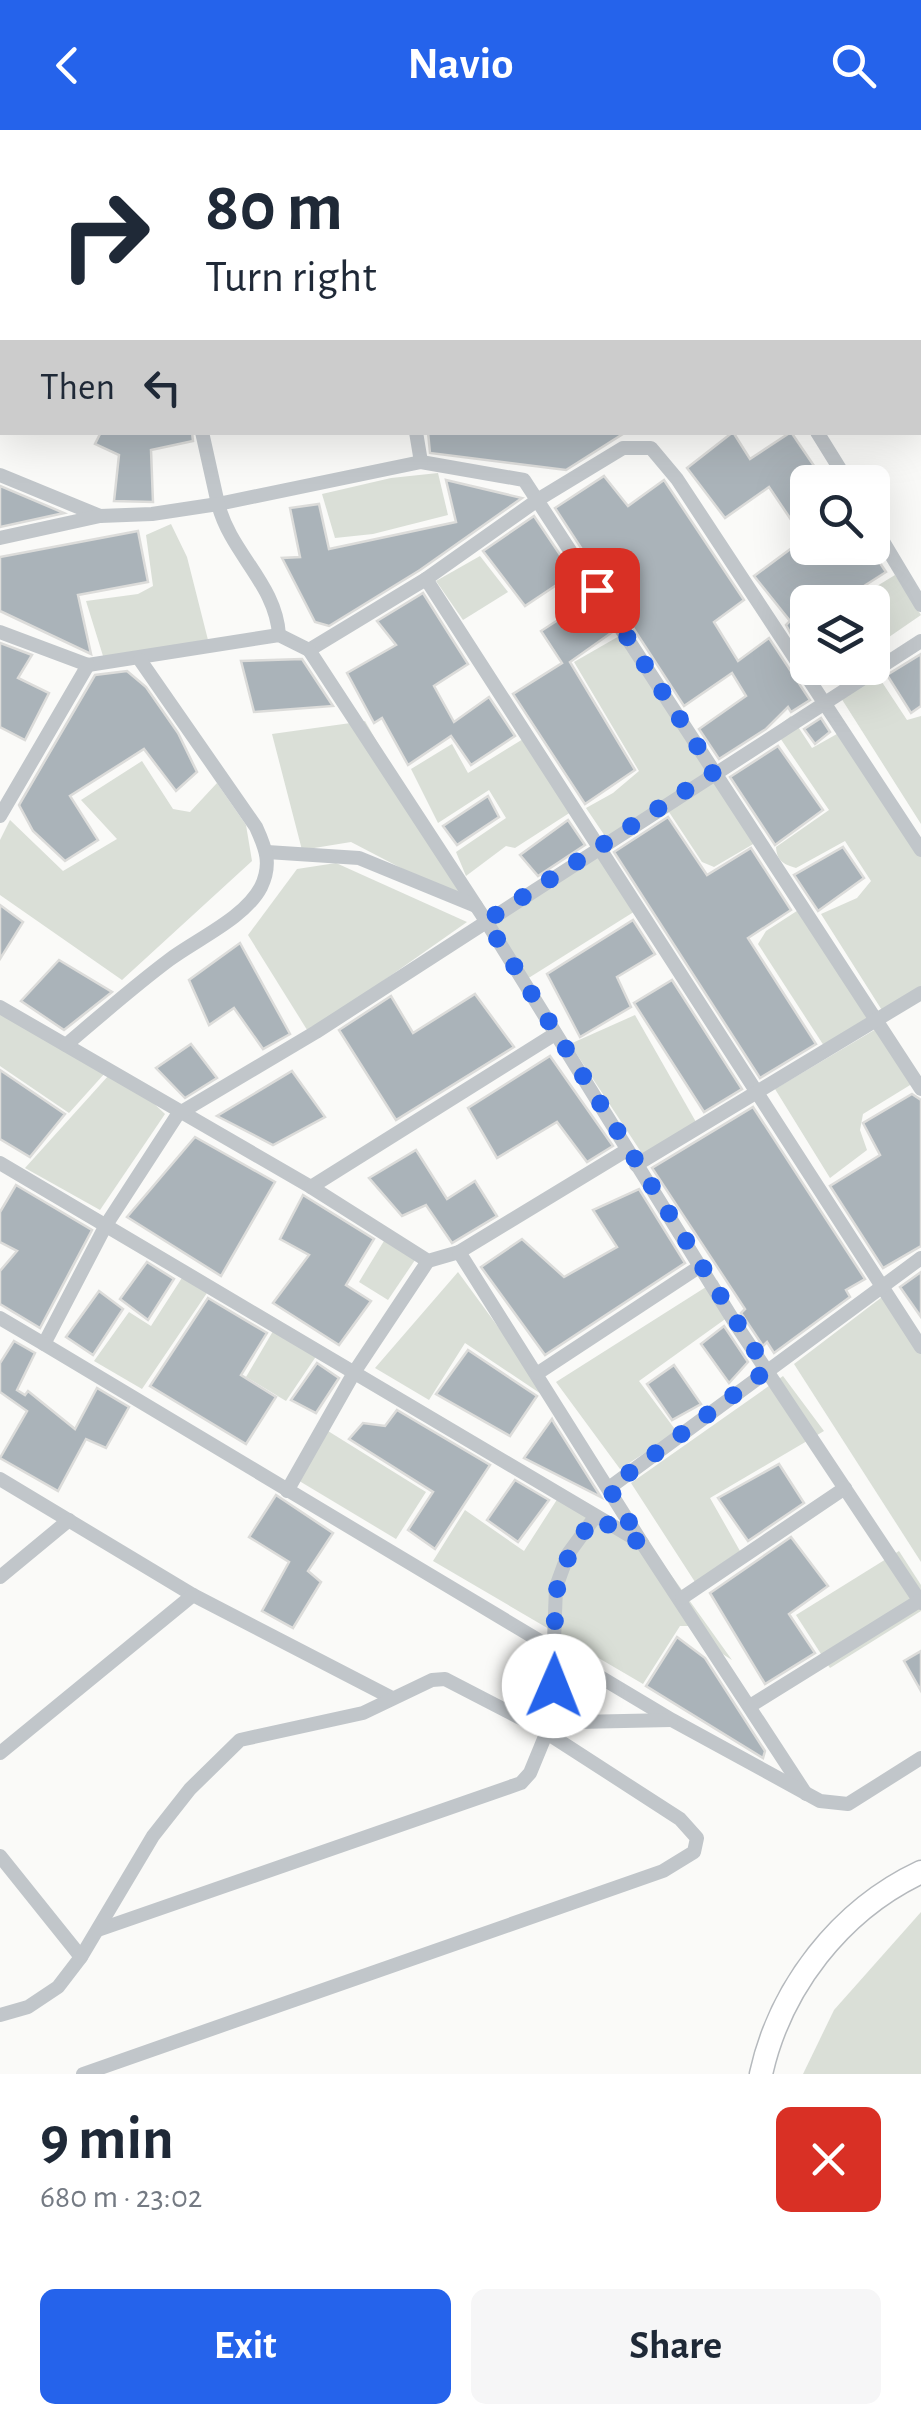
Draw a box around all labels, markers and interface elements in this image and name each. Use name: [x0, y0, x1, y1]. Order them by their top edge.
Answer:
icon: back: [40, 38, 95, 93]
icon: search: [826, 38, 881, 93]
text: Navio: [408, 42, 513, 87]
icon: right: [40, 170, 170, 300]
text: 80 m: [205, 173, 343, 243]
text: Turn right: [205, 255, 377, 300]
icon: left: [135, 360, 190, 415]
text: Then: [40, 369, 115, 407]
map controls: [790, 465, 890, 685]
button: search: [790, 465, 890, 565]
pin: [555, 548, 640, 633]
icon: arrive: [570, 563, 625, 618]
button: layers: [790, 585, 890, 685]
position arrow: [502, 1634, 606, 1738]
button: close: [776, 2107, 881, 2212]
text: 9 min: [40, 2110, 174, 2170]
text: 680 m · 23:02: [40, 2181, 202, 2213]
button: Exit: [40, 2289, 451, 2404]
button: Share: [471, 2289, 881, 2404]

